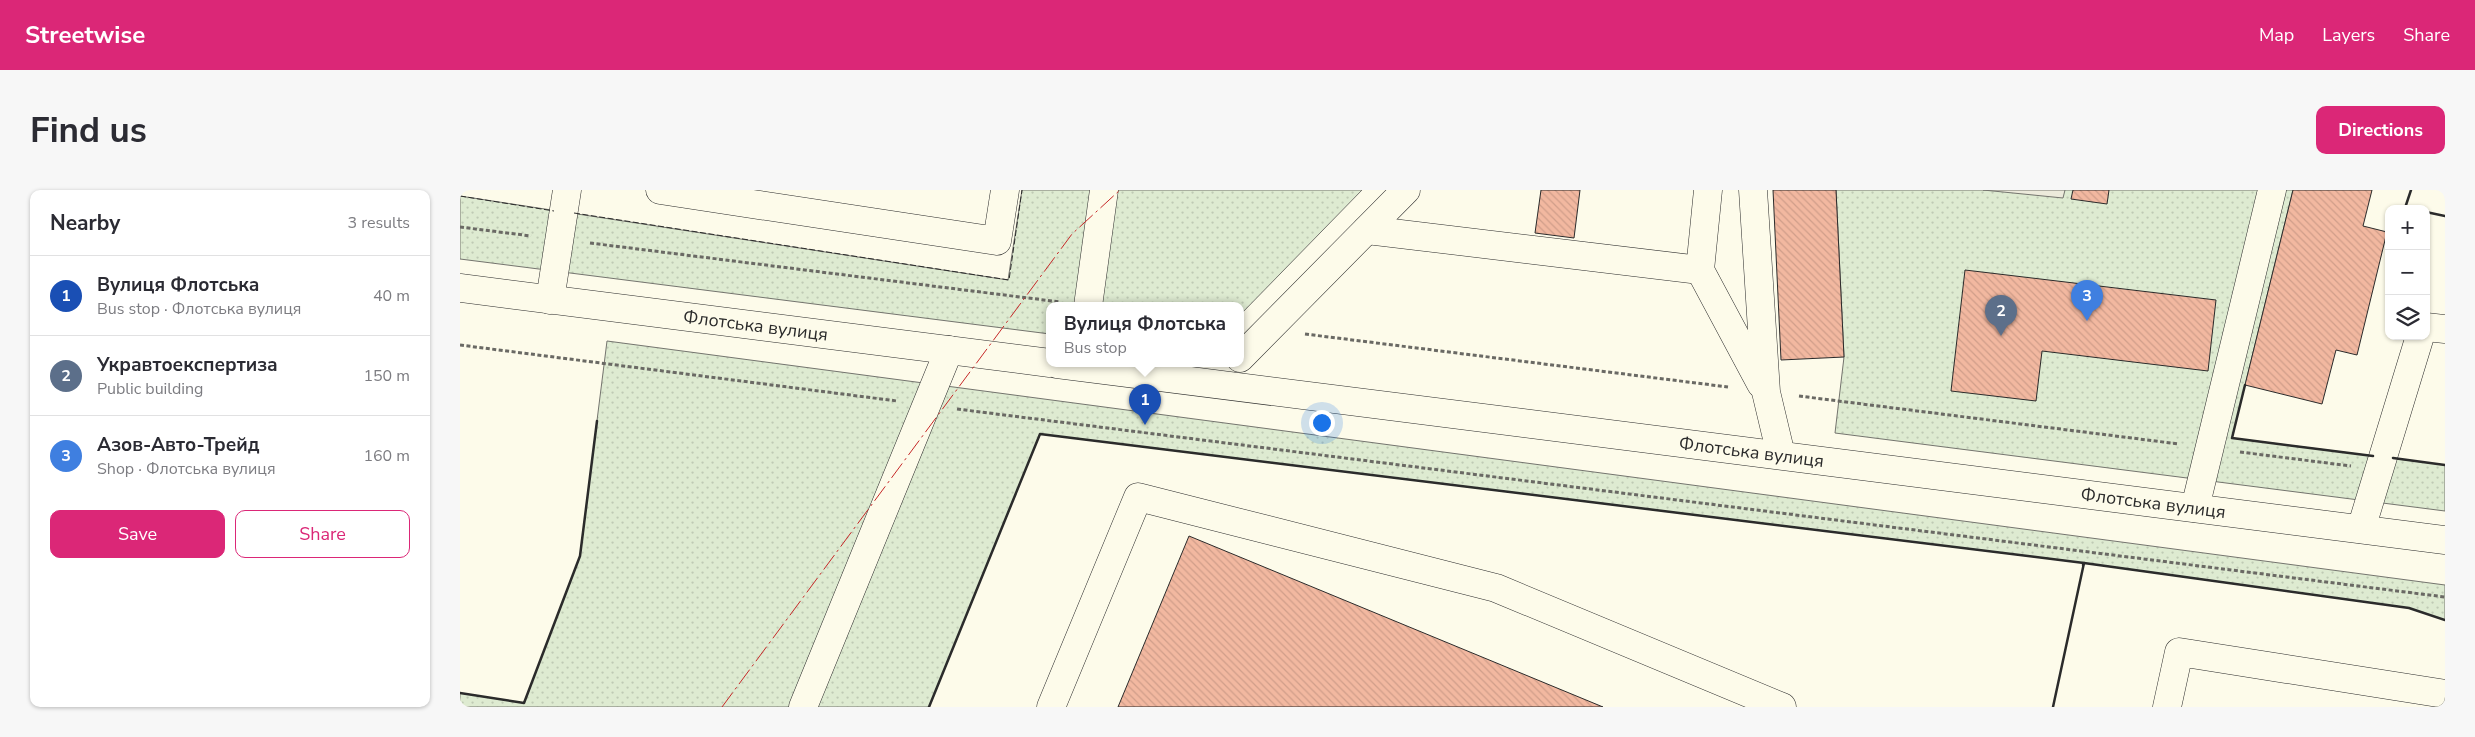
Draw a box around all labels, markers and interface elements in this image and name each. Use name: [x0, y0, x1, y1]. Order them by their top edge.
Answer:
text: Streetwise: [25, 19, 145, 51]
text: Map: [2259, 23, 2294, 47]
text: Layers: [2322, 23, 2375, 47]
text: Share: [2403, 23, 2450, 47]
button: Directions: [2316, 106, 2445, 154]
text: Find us: [30, 107, 147, 154]
map controls: [2385, 205, 2430, 340]
button: +: [2385, 205, 2430, 250]
text: Nearby: [50, 209, 120, 237]
text: 3 results: [348, 212, 410, 234]
button: −: [2385, 250, 2430, 295]
text: Вулиця Флотська: [97, 272, 260, 298]
pin: 3: [2071, 280, 2103, 321]
text: 1: [61, 285, 71, 307]
text: 40 m: [373, 285, 410, 307]
pin: 2: [1985, 295, 2017, 336]
button: layers: [2385, 295, 2430, 340]
text: Bus stop · Флотська вулиця: [97, 298, 301, 320]
popup: [1046, 302, 1244, 367]
street label: Флотська вулиця: [682, 304, 829, 347]
text: Вулиця Флотська: [1064, 311, 1226, 337]
text: Bus stop: [1064, 337, 1127, 359]
text: Укравтоекспертиза: [97, 352, 278, 378]
text: 2: [61, 365, 71, 387]
text: 150 m: [363, 365, 410, 387]
text: Public building: [97, 378, 203, 400]
pin: 1: [1129, 384, 1161, 425]
your location: [1309, 410, 1335, 436]
street label: Флотська вулиця: [1678, 431, 1825, 473]
text: Азов-Авто-Трейд: [97, 432, 260, 458]
text: 3: [61, 445, 71, 467]
text: 160 m: [363, 445, 410, 467]
text: Shop · Флотська вулиця: [97, 458, 276, 480]
street label: Флотська вулиця: [2079, 482, 2227, 524]
button: Save: [50, 510, 225, 558]
button: Share: [235, 510, 410, 558]

